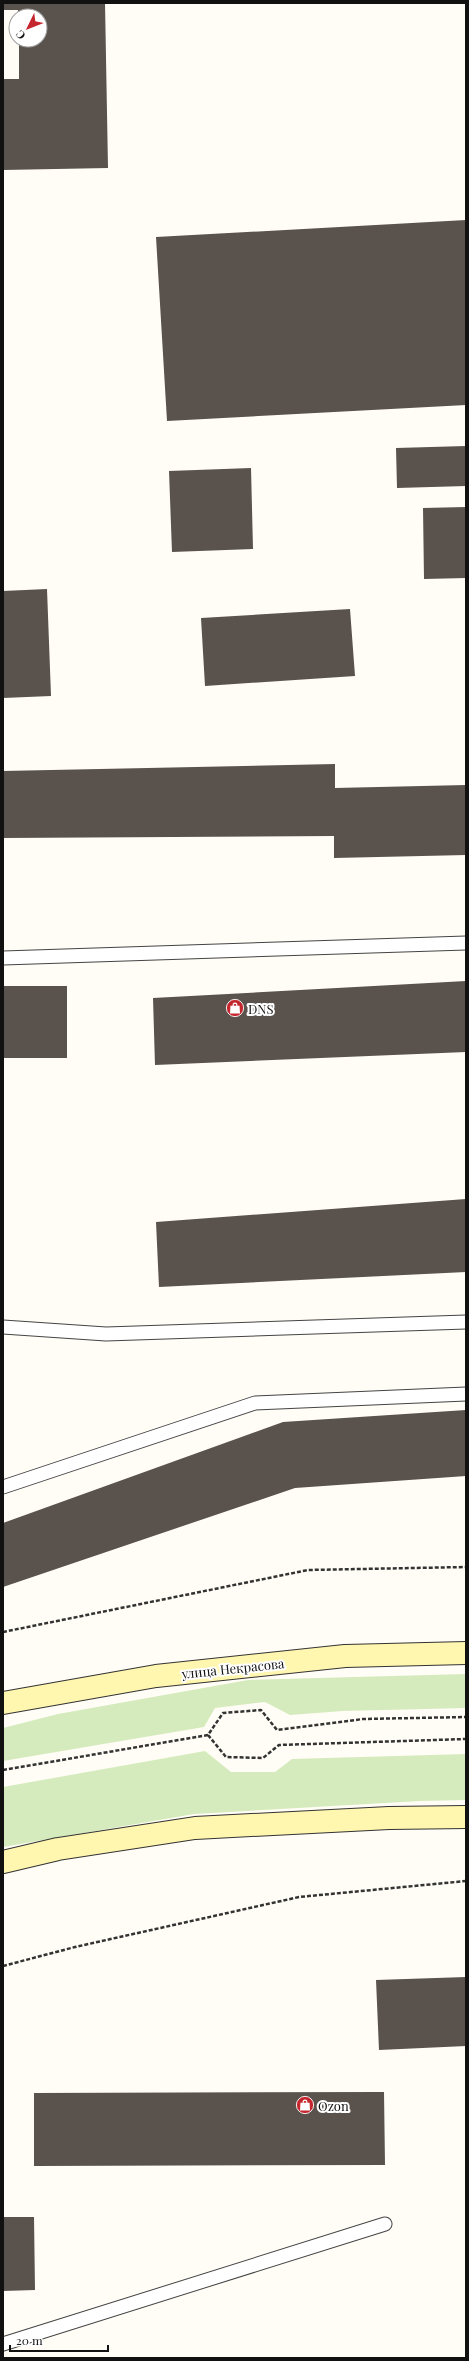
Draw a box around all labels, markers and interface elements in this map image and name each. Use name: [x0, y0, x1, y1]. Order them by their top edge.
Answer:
north arrow: [8, 8, 48, 48]
text: С: [12, 27, 28, 43]
shop icon: DNS: [225, 998, 245, 1018]
place label: DNS: [248, 1000, 273, 1017]
street label: улица Некрасова: [180, 1654, 286, 1682]
shop icon: Ozon: [295, 2095, 315, 2115]
place label: Ozon: [318, 2097, 349, 2114]
scale bar: [10, 2327, 108, 2353]
text: 20 m: [16, 2332, 43, 2348]

